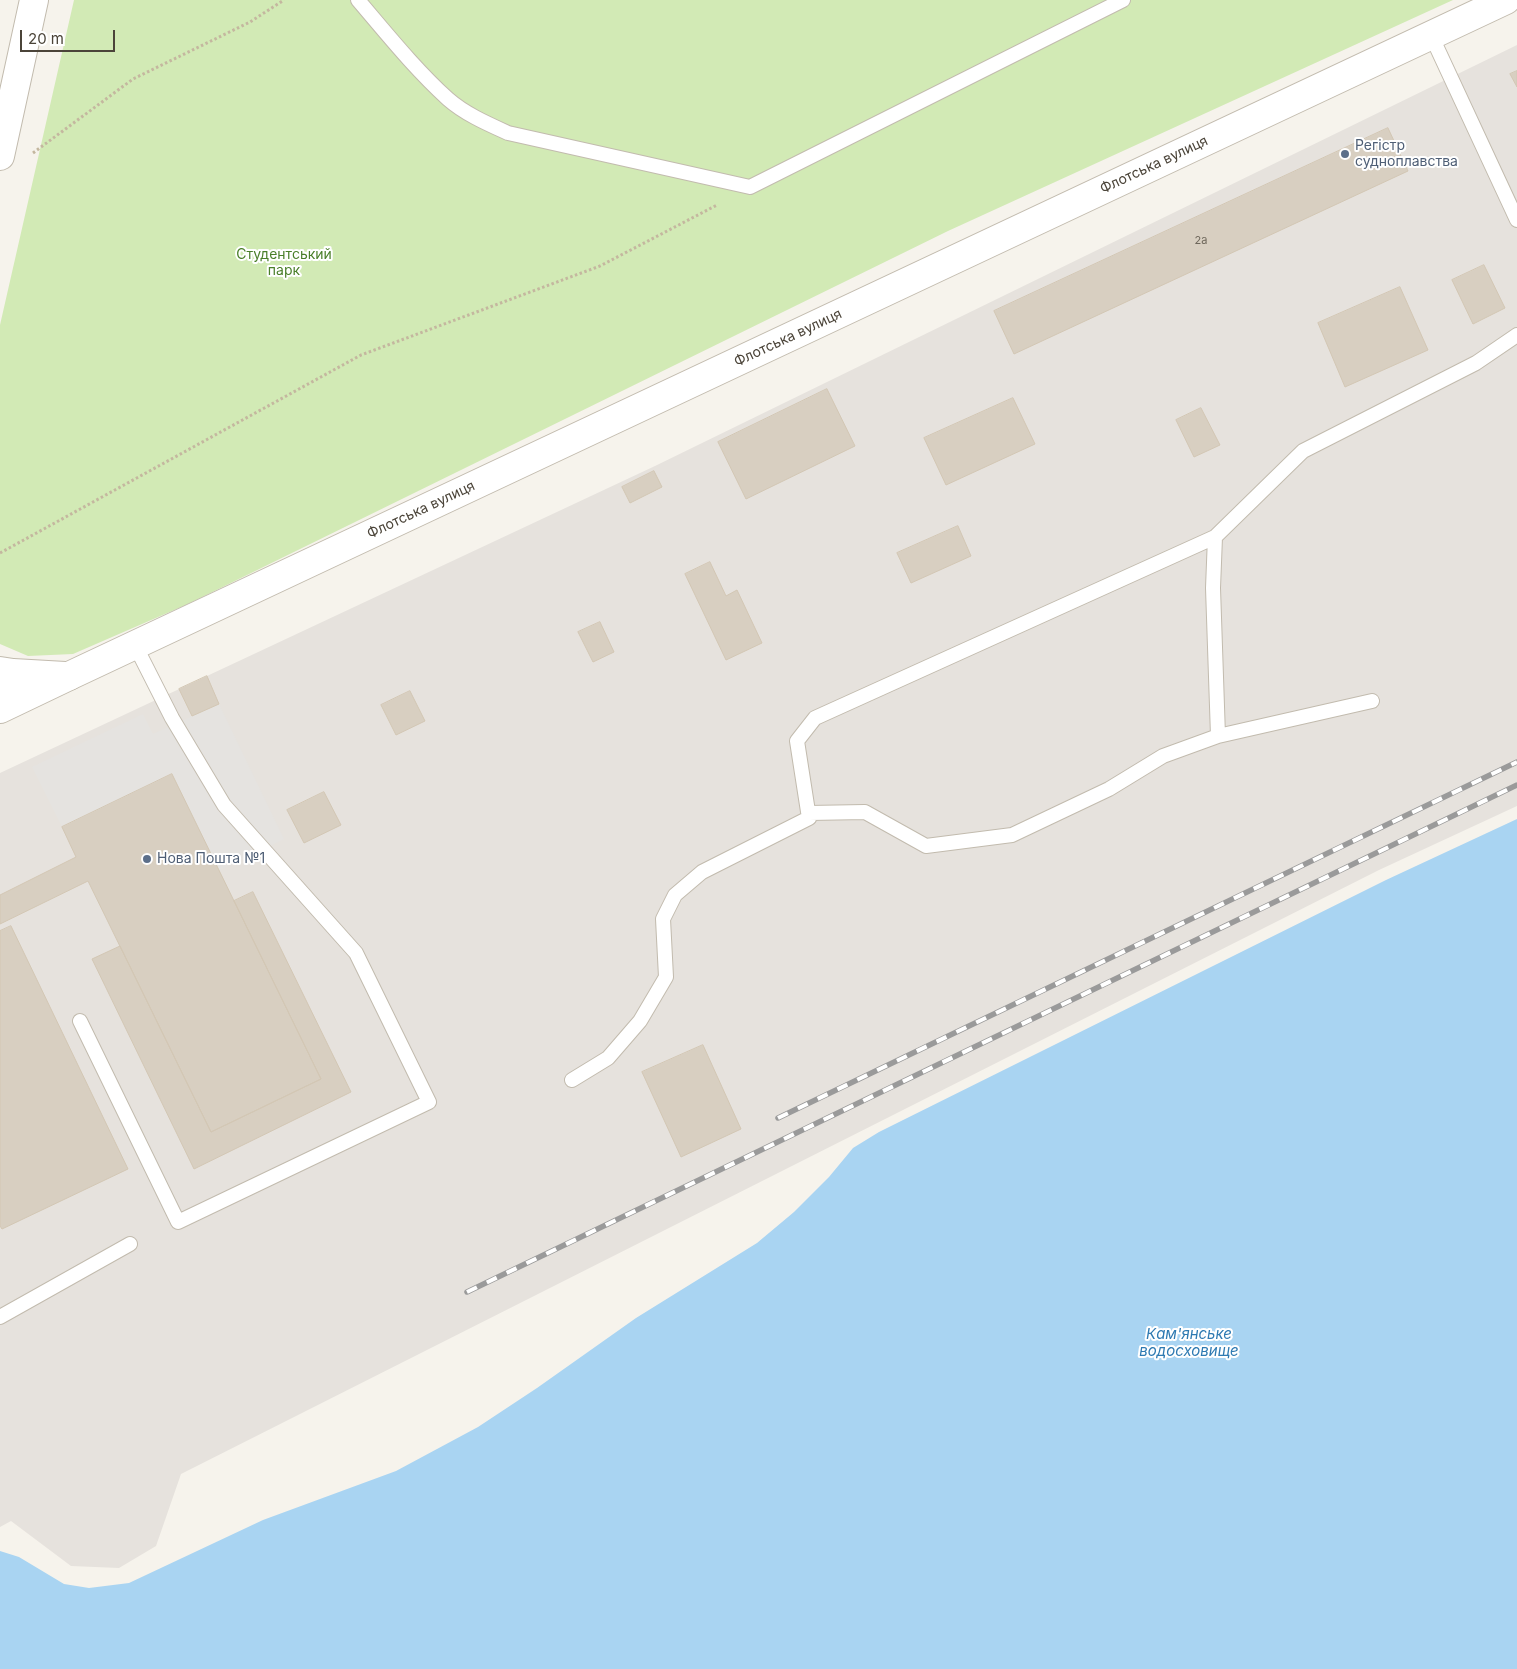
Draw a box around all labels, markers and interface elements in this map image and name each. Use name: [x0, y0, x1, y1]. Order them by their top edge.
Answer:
scale bar: [22, 20, 118, 52]
text: 20 m: [28, 29, 64, 48]
street label: Флотська вулиця: [1097, 133, 1211, 197]
place label: Регістр судноплавства: [1355, 138, 1458, 170]
marker: Регістр судноплавства: [1339, 148, 1351, 160]
house number: 2а: [1195, 234, 1207, 248]
park label: Студентський парк: [236, 247, 332, 280]
street label: Флотська вулиця: [731, 306, 845, 370]
street label: Флотська вулиця: [364, 478, 478, 542]
place label: Нова Пошта №1: [157, 851, 265, 867]
marker: Нова Пошта №1: [141, 853, 153, 865]
water label: Кам'янське водосховище: [1139, 1325, 1239, 1360]

